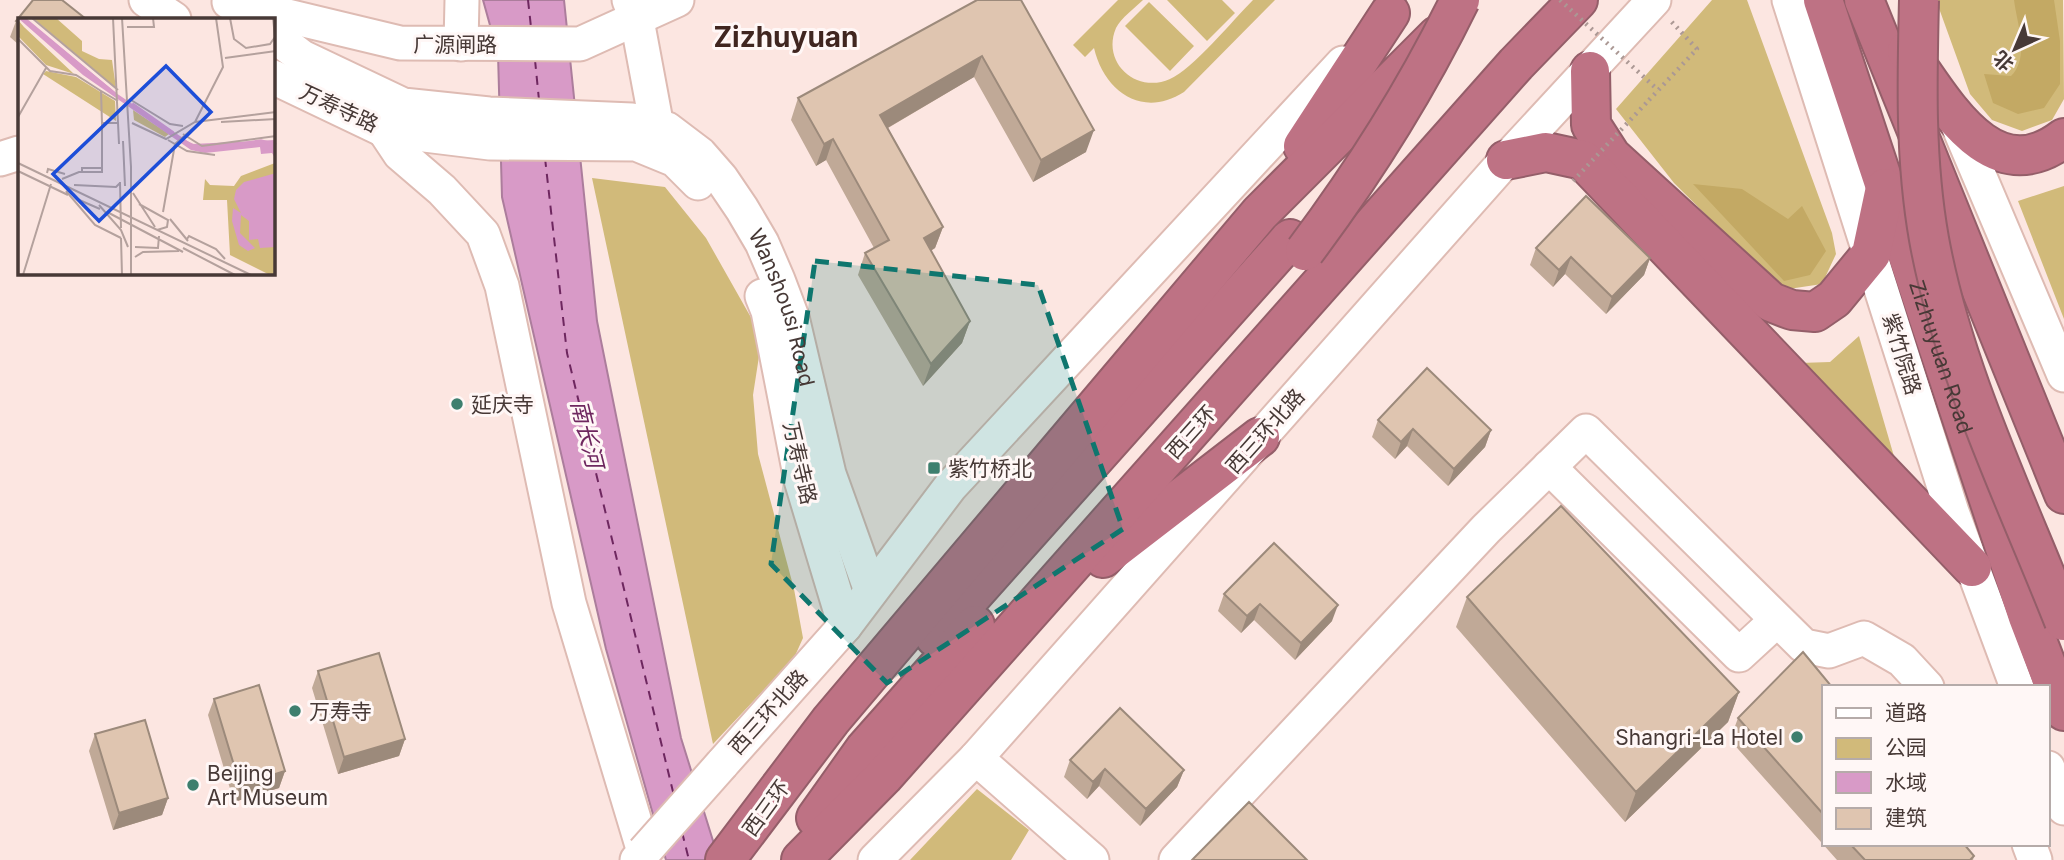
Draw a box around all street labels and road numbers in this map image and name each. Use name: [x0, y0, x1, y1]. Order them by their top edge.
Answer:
street label: 广源闸路: [413, 32, 497, 57]
street label: 万寿寺路: [296, 79, 382, 137]
street label: Wanshousi Road: [744, 224, 820, 389]
street label: Zizhuyuan Road: [1904, 277, 1979, 437]
street label: 紫竹院路: [1878, 310, 1926, 398]
street label: 西三环北路: [1221, 384, 1309, 478]
street label: 西三环: [1161, 400, 1221, 464]
street label: 万寿寺路: [778, 419, 822, 507]
street label: 西三环北路: [724, 665, 812, 759]
street label: 西三环: [737, 775, 795, 841]

